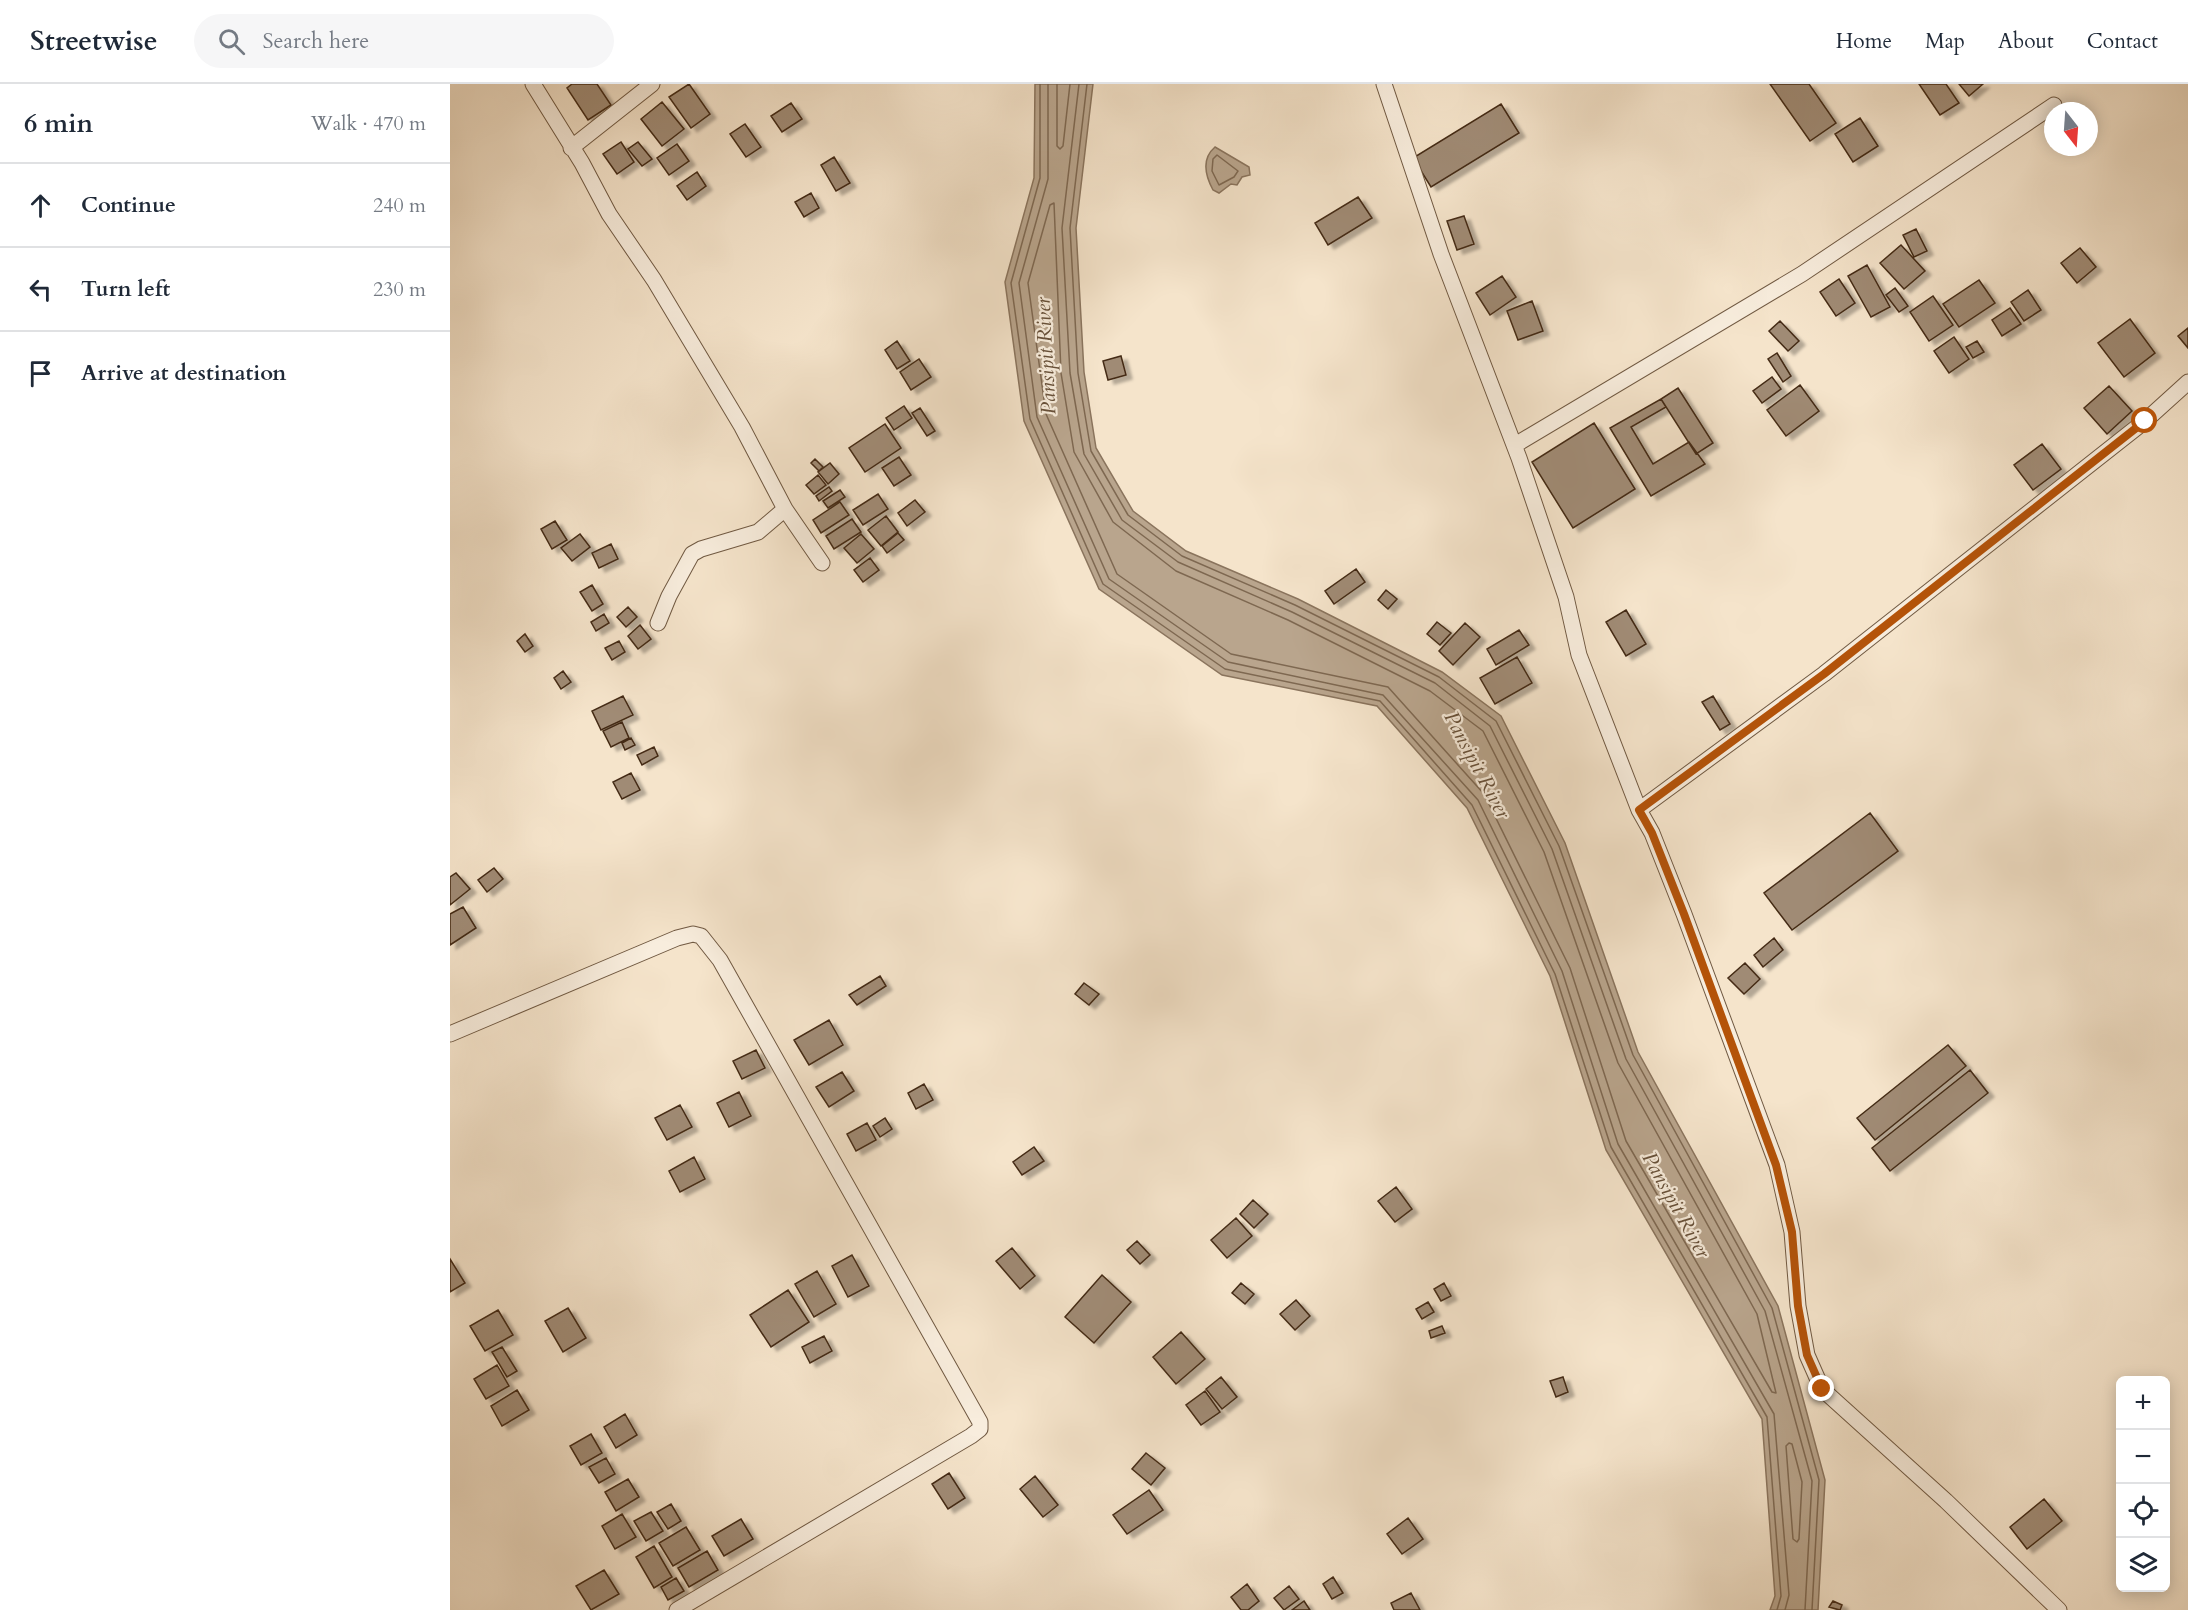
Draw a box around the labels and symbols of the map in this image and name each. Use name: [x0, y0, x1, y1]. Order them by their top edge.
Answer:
north arrow: [2044, 102, 2098, 156]
water label: Pansipit River: [1028, 295, 1064, 416]
route start: [2131, 407, 2157, 433]
water label: Pansipit River: [1437, 706, 1518, 825]
water label: Pansipit River: [1635, 1147, 1718, 1264]
route end: [1808, 1375, 1834, 1401]

